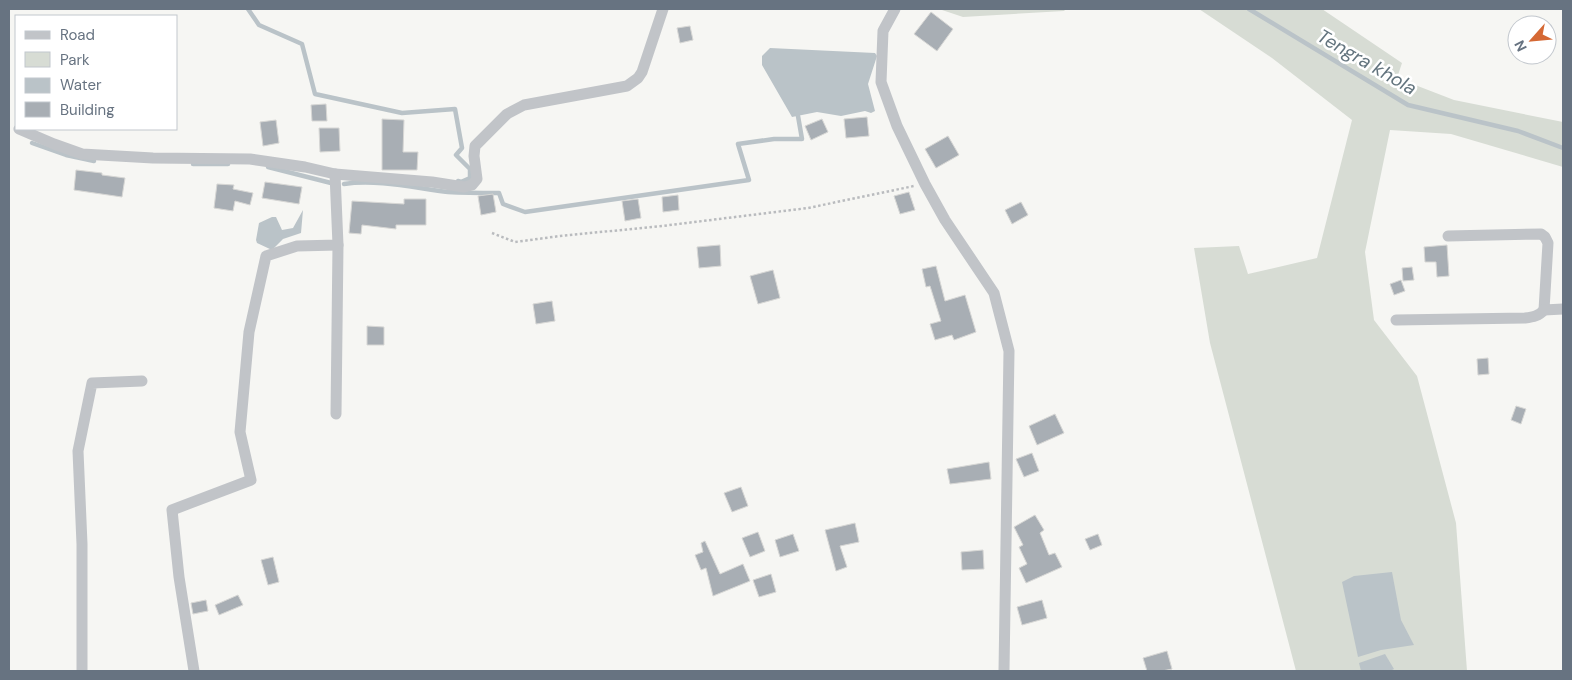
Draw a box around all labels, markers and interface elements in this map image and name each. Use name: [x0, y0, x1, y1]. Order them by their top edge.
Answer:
legend: [15, 15, 178, 130]
north arrow: [1507, 15, 1557, 65]
water label: Tengra khola: [1313, 23, 1421, 101]
text: Road: [60, 25, 95, 45]
text: N: [1510, 37, 1531, 55]
text: Park: [60, 50, 90, 70]
text: Water: [60, 75, 102, 95]
text: Building: [60, 100, 115, 120]

